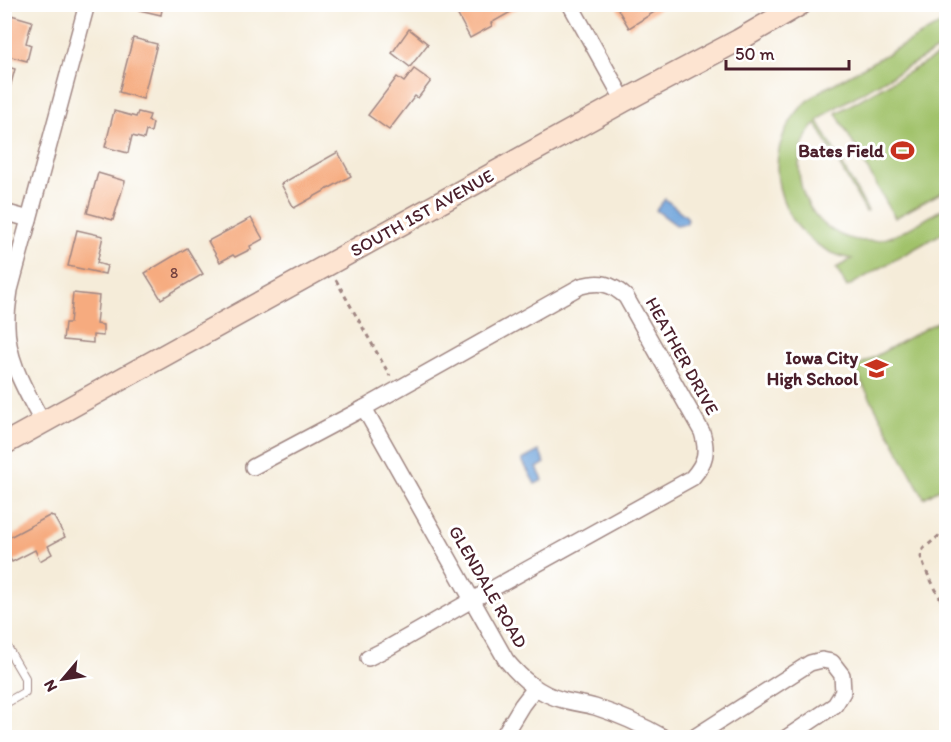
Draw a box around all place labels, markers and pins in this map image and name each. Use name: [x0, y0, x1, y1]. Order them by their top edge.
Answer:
sports icon: Bates Field: [889, 138, 915, 164]
place label: Bates Field: [798, 140, 885, 162]
place label: Iowa City High School: [767, 347, 859, 390]
school or university icon: Iowa City High School: [863, 355, 889, 381]

